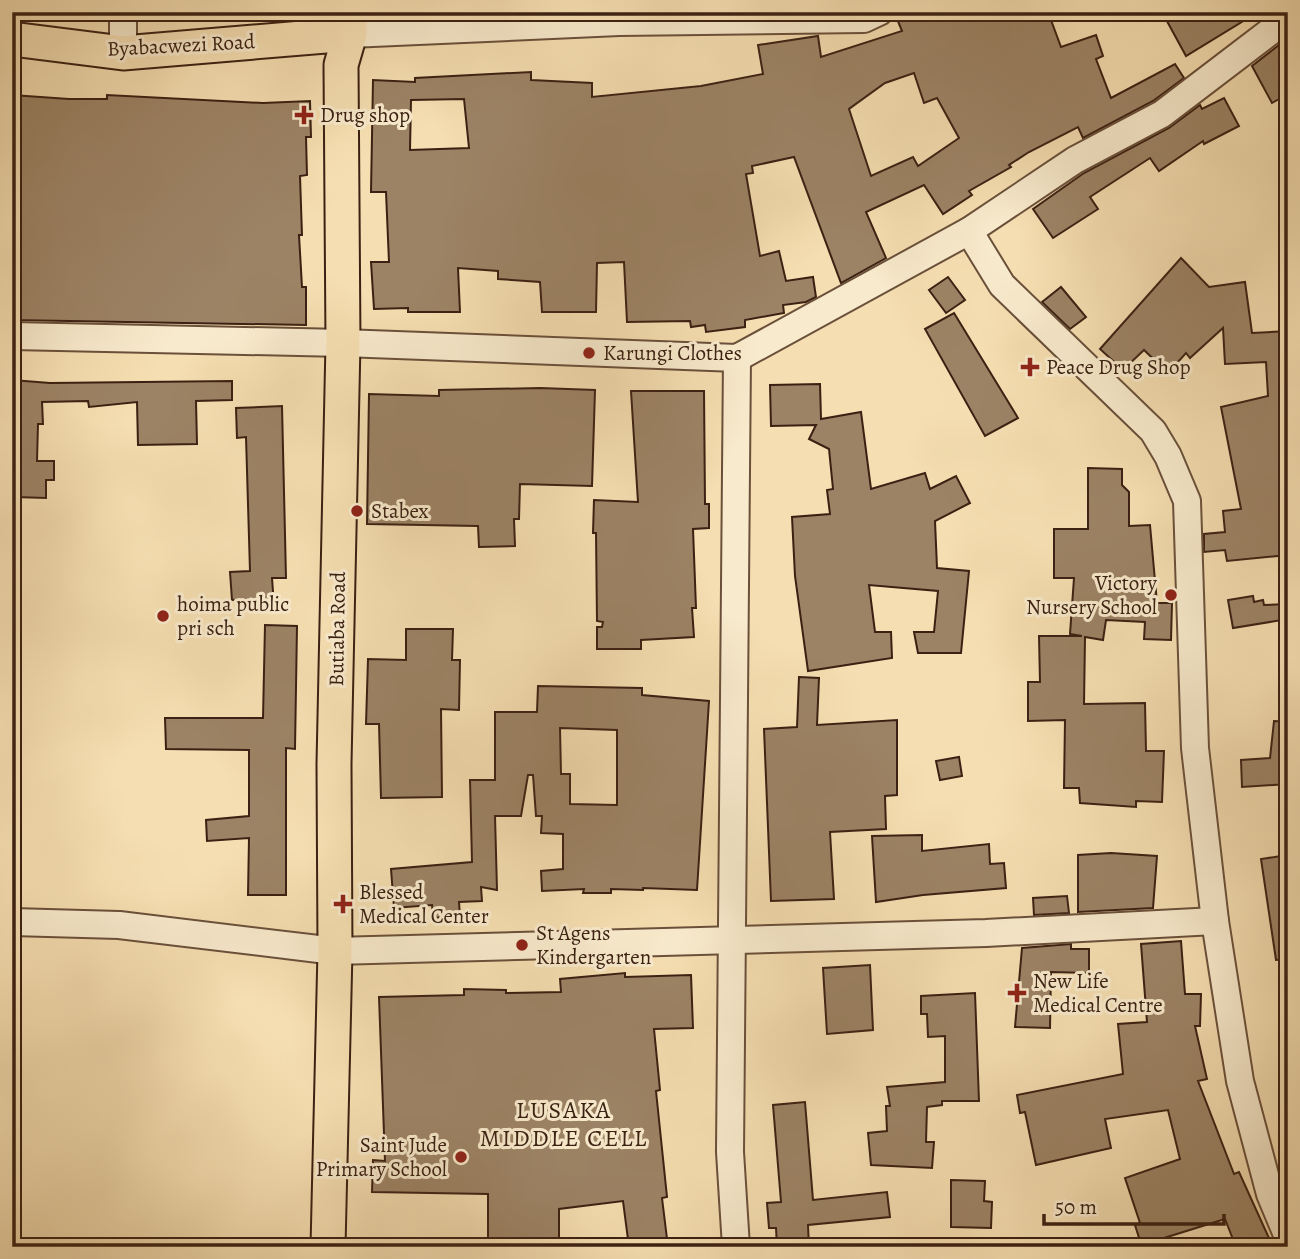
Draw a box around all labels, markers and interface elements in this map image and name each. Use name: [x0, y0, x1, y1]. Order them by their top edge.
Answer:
street label: Byabacwezi Road: [106, 27, 256, 63]
place label: Drug shop: [320, 101, 410, 129]
marker: Drug shop: [294, 105, 314, 125]
place label: Karungi Clothes: [603, 339, 742, 367]
marker: Karungi Clothes: [581, 345, 597, 361]
place label: Peace Drug Shop: [1046, 353, 1191, 381]
marker: Peace Drug Shop: [1020, 357, 1040, 377]
place label: Stabex: [371, 497, 429, 525]
marker: Stabex: [349, 503, 365, 519]
place label: Victory Nursery School: [1026, 569, 1158, 621]
street label: Butiaba Road: [322, 571, 352, 687]
marker: Victory Nursery School: [1163, 587, 1179, 603]
place label: hoima public pri sch: [177, 590, 289, 642]
marker: hoima public pri sch: [155, 608, 171, 624]
place label: Blessed Medical Center: [359, 878, 489, 930]
marker: Blessed Medical Center: [333, 894, 353, 914]
place label: St Agens Kindergarten: [536, 919, 651, 971]
marker: St Agens Kindergarten: [514, 937, 530, 953]
place label: New Life Medical Centre: [1033, 967, 1163, 1019]
marker: New Life Medical Centre: [1007, 983, 1027, 1003]
district label: LUSAKA MIDDLE CELL: [480, 1094, 648, 1154]
place label: Saint Jude Primary School: [316, 1131, 447, 1183]
marker: Saint Jude Primary School: [453, 1149, 469, 1165]
scale bar: [1044, 1182, 1225, 1226]
text: 50 m: [1055, 1193, 1097, 1221]

